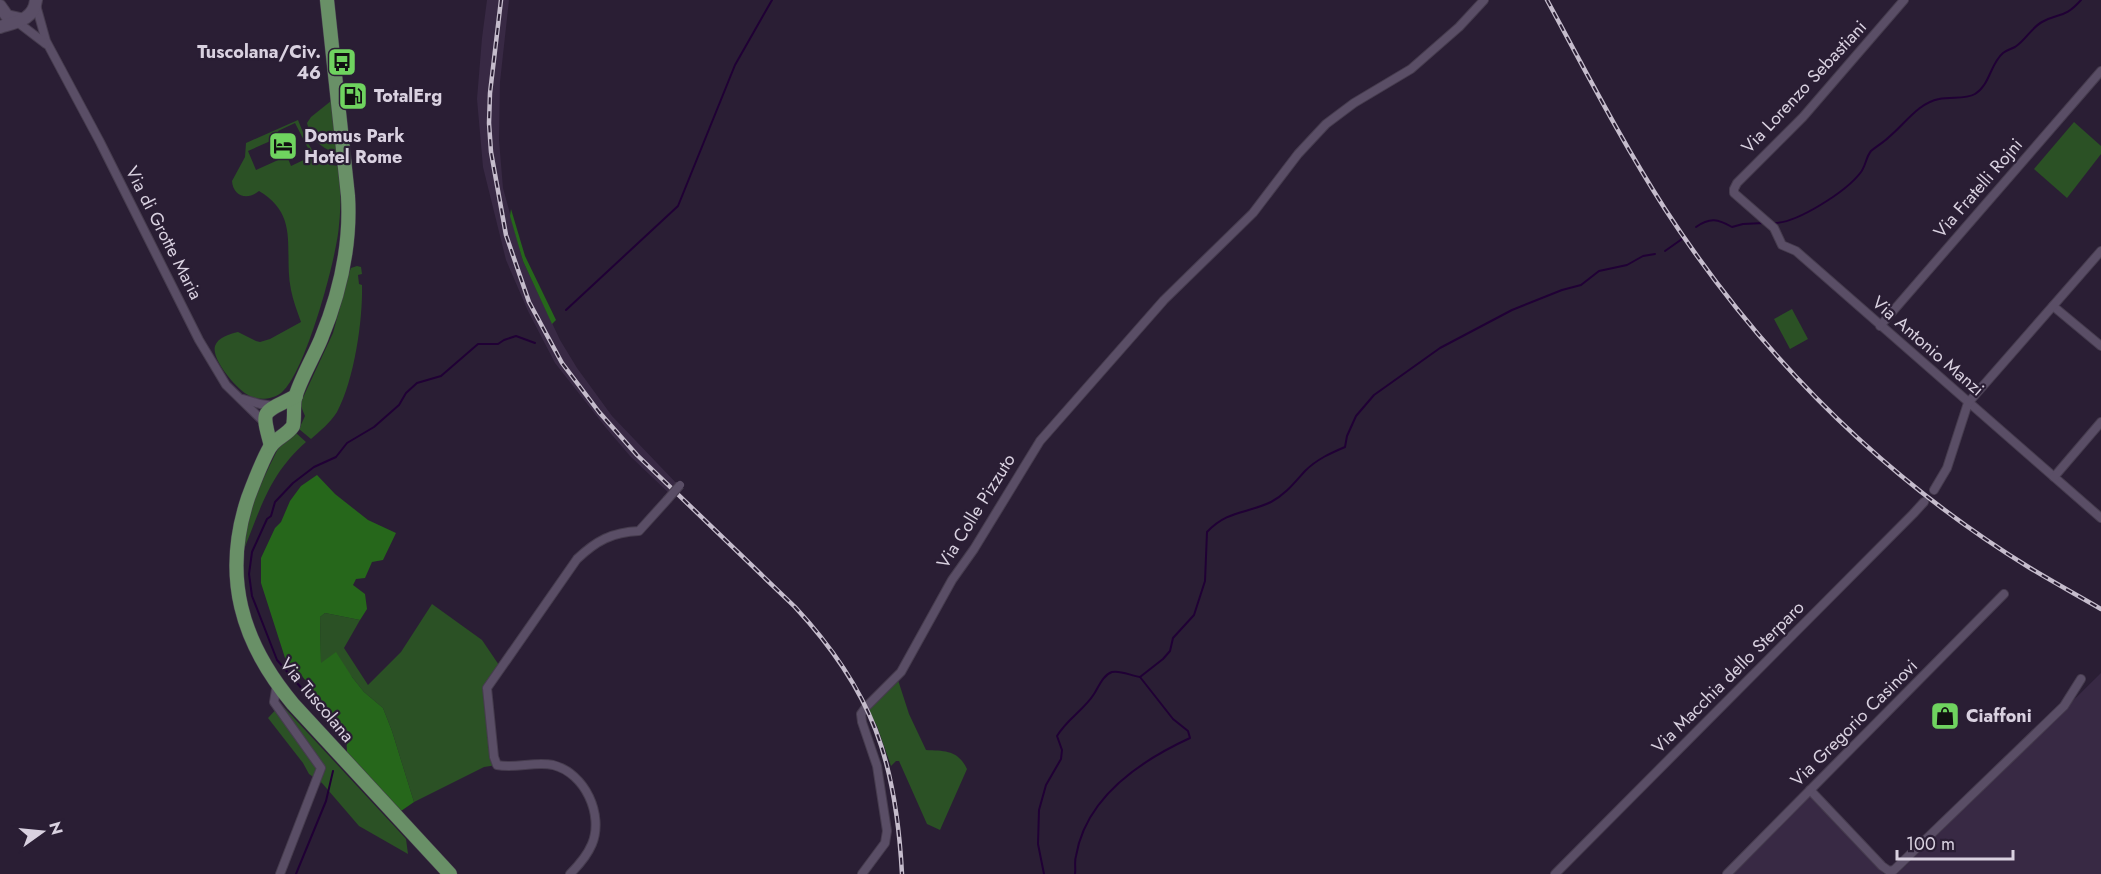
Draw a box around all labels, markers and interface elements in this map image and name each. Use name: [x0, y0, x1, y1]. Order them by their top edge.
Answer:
street label: Via Lorenzo Sebastiani: [1735, 15, 1873, 159]
place label: Tuscolana/Civ. 46: [197, 39, 321, 86]
bus stop icon: Tuscolana/Civ. 46: [326, 46, 358, 78]
fuel station icon: TotalErg: [337, 80, 369, 112]
place label: TotalErg: [374, 83, 442, 109]
place label: Domus Park Hotel Rome: [304, 123, 405, 170]
hotel icon: Domus Park Hotel Rome: [267, 130, 299, 162]
street label: Via Fratelli Rojni: [1927, 132, 2029, 244]
street label: Via di Grotte Maria: [119, 162, 209, 304]
street label: Via Antonio Manzi: [1866, 290, 1990, 402]
street label: Via Colle Pizzuto: [930, 449, 1022, 573]
street label: Via Macchia dello Sterparo: [1646, 595, 1810, 759]
street label: Via Tuscolana: [274, 652, 360, 748]
street label: Via Gregorio Casinovi: [1785, 654, 1923, 792]
shop icon: Ciaffoni: [1929, 700, 1961, 732]
place label: Ciaffoni: [1966, 703, 2032, 729]
north arrow: [12, 802, 72, 862]
text: N: [43, 819, 69, 837]
scale bar: [1897, 823, 2012, 861]
text: 100 m: [1906, 831, 1955, 857]

